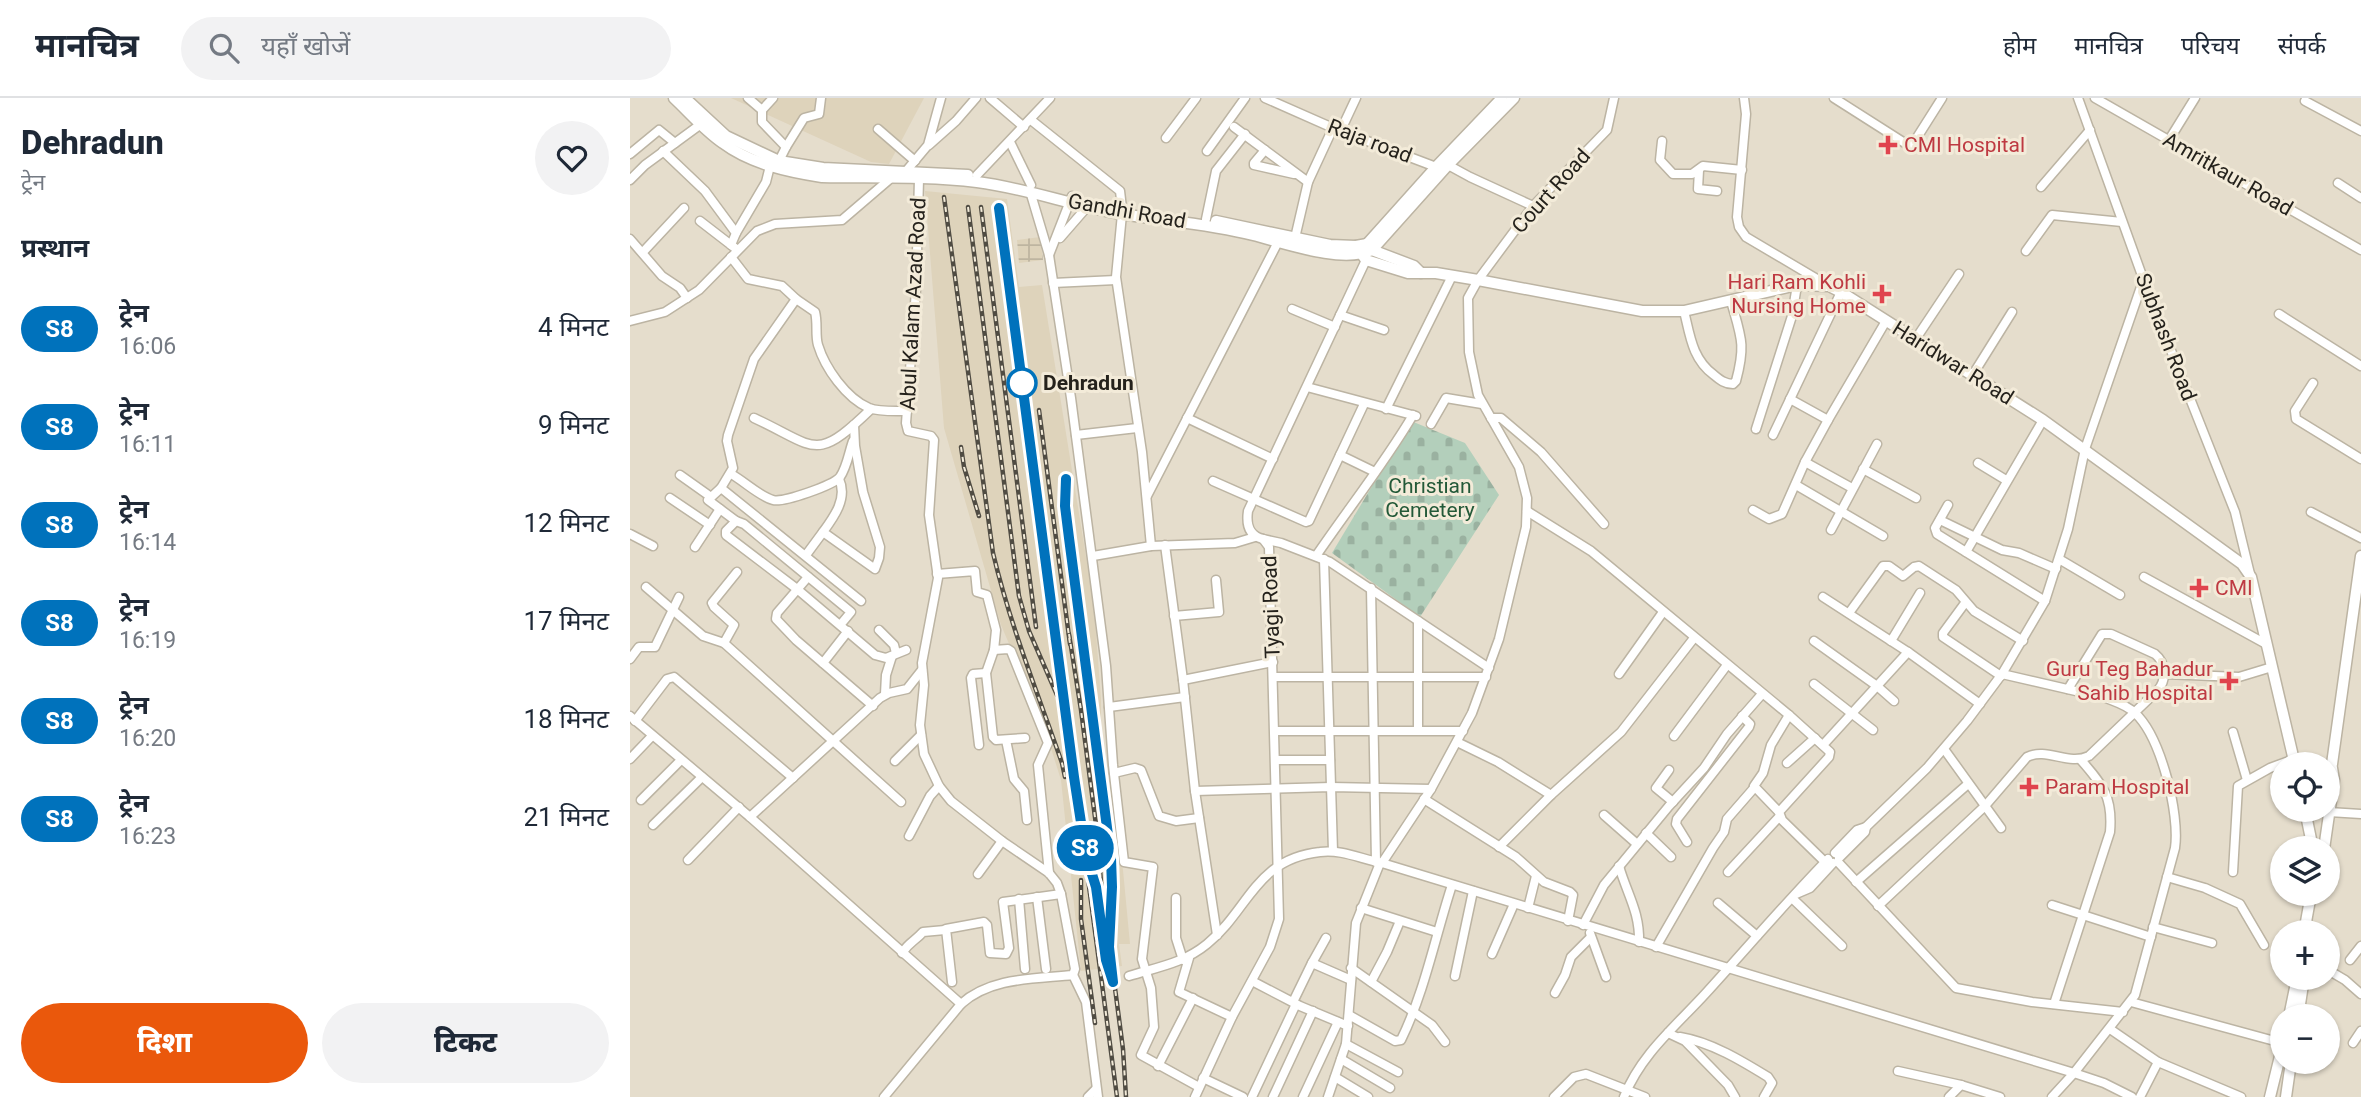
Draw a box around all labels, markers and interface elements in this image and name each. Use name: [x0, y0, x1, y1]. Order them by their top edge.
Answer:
search box: [181, 17, 671, 80]
text: मानचित्र: [35, 26, 139, 65]
icon: search: [205, 29, 243, 67]
text: यहाँ खोजें: [261, 31, 350, 61]
text: होम: [2003, 32, 2036, 60]
text: मानचित्र: [2074, 32, 2143, 60]
text: परिचय: [2181, 32, 2240, 60]
text: संपर्क: [2278, 32, 2326, 60]
street label: Raja road: [1325, 114, 1415, 168]
button: heart: [535, 121, 609, 195]
text: Dehradun: [21, 123, 164, 162]
street label: Amritkaur Road: [2159, 127, 2297, 221]
place label: CMI Hospital: [1904, 133, 2025, 157]
marker: CMI Hospital: [1878, 135, 1898, 155]
street label: Court Road: [1507, 144, 1595, 238]
text: ट्रेन: [21, 169, 45, 196]
street label: Gandhi Road: [1066, 189, 1188, 233]
street label: Abul Kalam Azad Road: [895, 197, 931, 411]
text: प्रस्थान: [21, 233, 89, 263]
place label: Hari Ram Kohli Nursing Home: [1728, 270, 1866, 318]
street label: Subhash Road: [2131, 270, 2201, 404]
marker: Hari Ram Kohli Nursing Home: [1872, 284, 1892, 304]
text: ट्रेन: [119, 298, 149, 328]
text: 4 मिनट: [538, 312, 609, 342]
text: S8: [45, 315, 74, 343]
street label: Haridwar Road: [1888, 316, 2018, 410]
text: 16:06: [119, 333, 176, 360]
marker: Dehradun: [1007, 368, 1037, 398]
place label: Dehradun: [1043, 371, 1134, 395]
text: ट्रेन: [119, 396, 149, 426]
text: 9 मिनट: [538, 410, 609, 440]
text: S8: [45, 413, 74, 441]
text: 16:11: [119, 431, 176, 458]
park label: Christian Cemetery: [1385, 474, 1475, 522]
text: ट्रेन: [119, 494, 149, 524]
text: 12 मिनट: [524, 508, 609, 538]
text: S8: [45, 511, 74, 539]
text: 16:14: [119, 529, 176, 556]
street label: Tyagi Road: [1257, 555, 1285, 659]
place label: CMI: [2215, 576, 2253, 600]
marker: CMI: [2189, 578, 2209, 598]
text: ट्रेन: [119, 592, 149, 622]
text: 17 मिनट: [524, 606, 609, 636]
text: S8: [45, 609, 74, 637]
text: 16:19: [119, 627, 176, 654]
place label: Guru Teg Bahadur Sahib Hospital: [2046, 657, 2213, 705]
marker: Guru Teg Bahadur Sahib Hospital: [2219, 671, 2239, 691]
text: ट्रेन: [119, 690, 149, 720]
text: 18 मिनट: [524, 704, 609, 734]
text: S8: [45, 707, 74, 735]
text: 16:20: [119, 725, 176, 752]
map controls: [2270, 752, 2340, 1074]
button: locate: [2270, 752, 2340, 822]
place label: Param Hospital: [2045, 775, 2189, 799]
marker: Param Hospital: [2019, 777, 2039, 797]
text: ट्रेन: [119, 788, 149, 818]
text: 21 मिनट: [524, 802, 609, 832]
text: S8: [45, 805, 74, 833]
text: 16:23: [119, 823, 176, 850]
line badge: S8: [1054, 825, 1116, 871]
text: S8: [1071, 834, 1099, 862]
button: layers: [2270, 836, 2340, 906]
button: +: [2270, 920, 2340, 990]
button: दिशा: [21, 1003, 308, 1083]
button: टिकट: [322, 1003, 609, 1083]
button: −: [2270, 1004, 2340, 1074]

